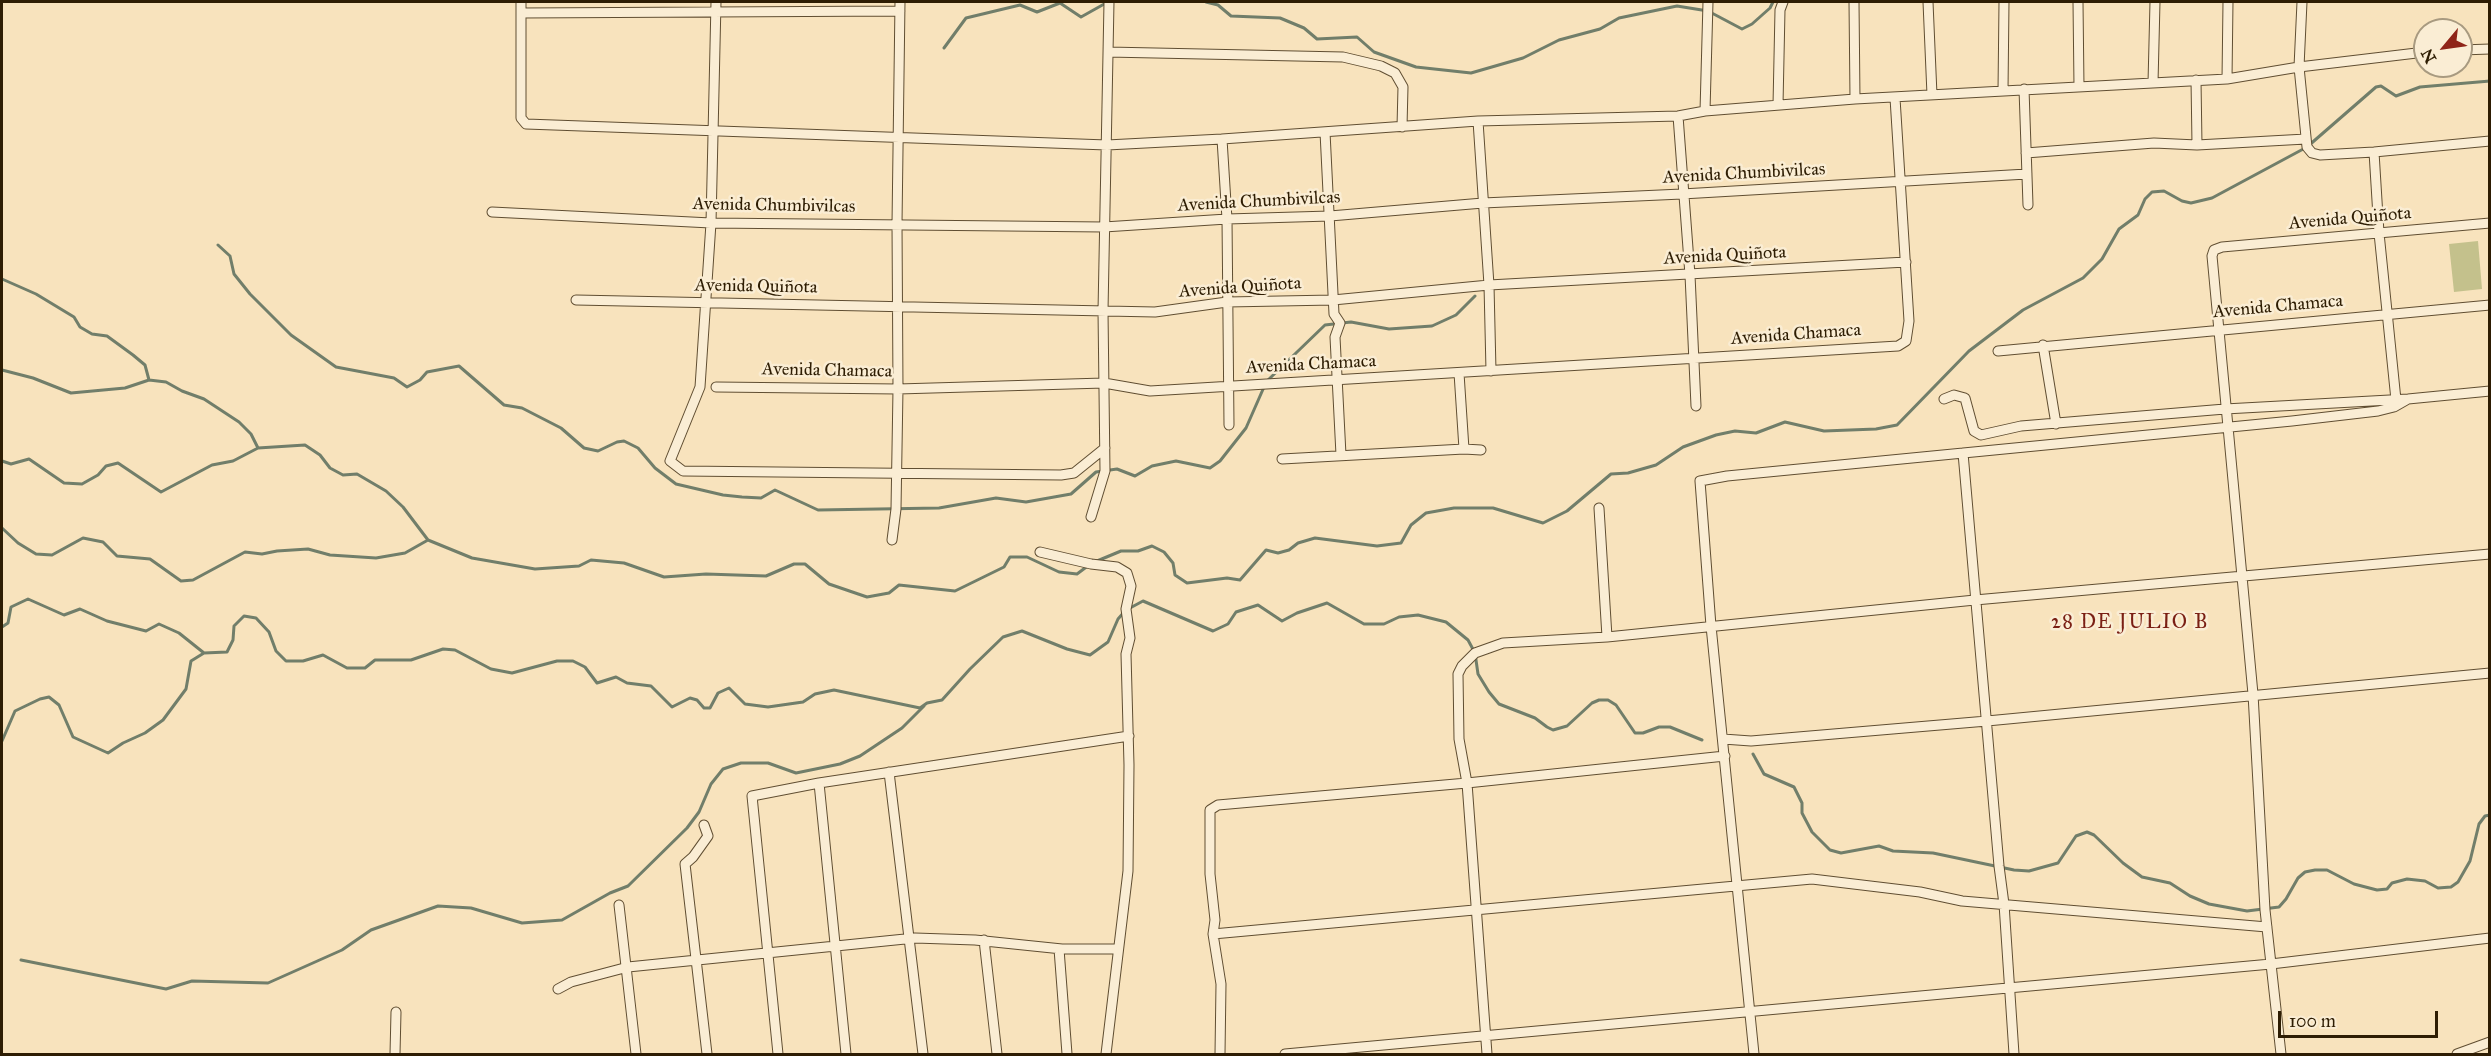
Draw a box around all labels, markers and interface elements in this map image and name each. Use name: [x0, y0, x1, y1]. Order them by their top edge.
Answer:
north arrow: [2413, 18, 2473, 78]
text: N: [2417, 45, 2440, 67]
street label: Avenida Chumbivilcas: [1662, 159, 1826, 189]
street label: Avenida Chumbivilcas: [1177, 187, 1341, 217]
street label: Avenida Chumbivilcas: [692, 194, 856, 218]
street label: Avenida Quiñota: [2288, 203, 2412, 235]
street label: Avenida Quiñota: [1663, 242, 1787, 270]
street label: Avenida Quiñota: [1178, 273, 1302, 303]
street label: Avenida Quiñota: [695, 275, 817, 299]
street label: Avenida Chamaca: [2212, 291, 2344, 323]
street label: Avenida Chamaca: [1730, 320, 1862, 350]
street label: Avenida Chamaca: [1245, 351, 1377, 379]
street label: Avenida Chamaca: [762, 359, 892, 383]
district label: 28 DE JULIO B: [2051, 611, 2209, 635]
scale bar: [2281, 999, 2442, 1037]
text: 100 m: [2289, 1010, 2336, 1032]

